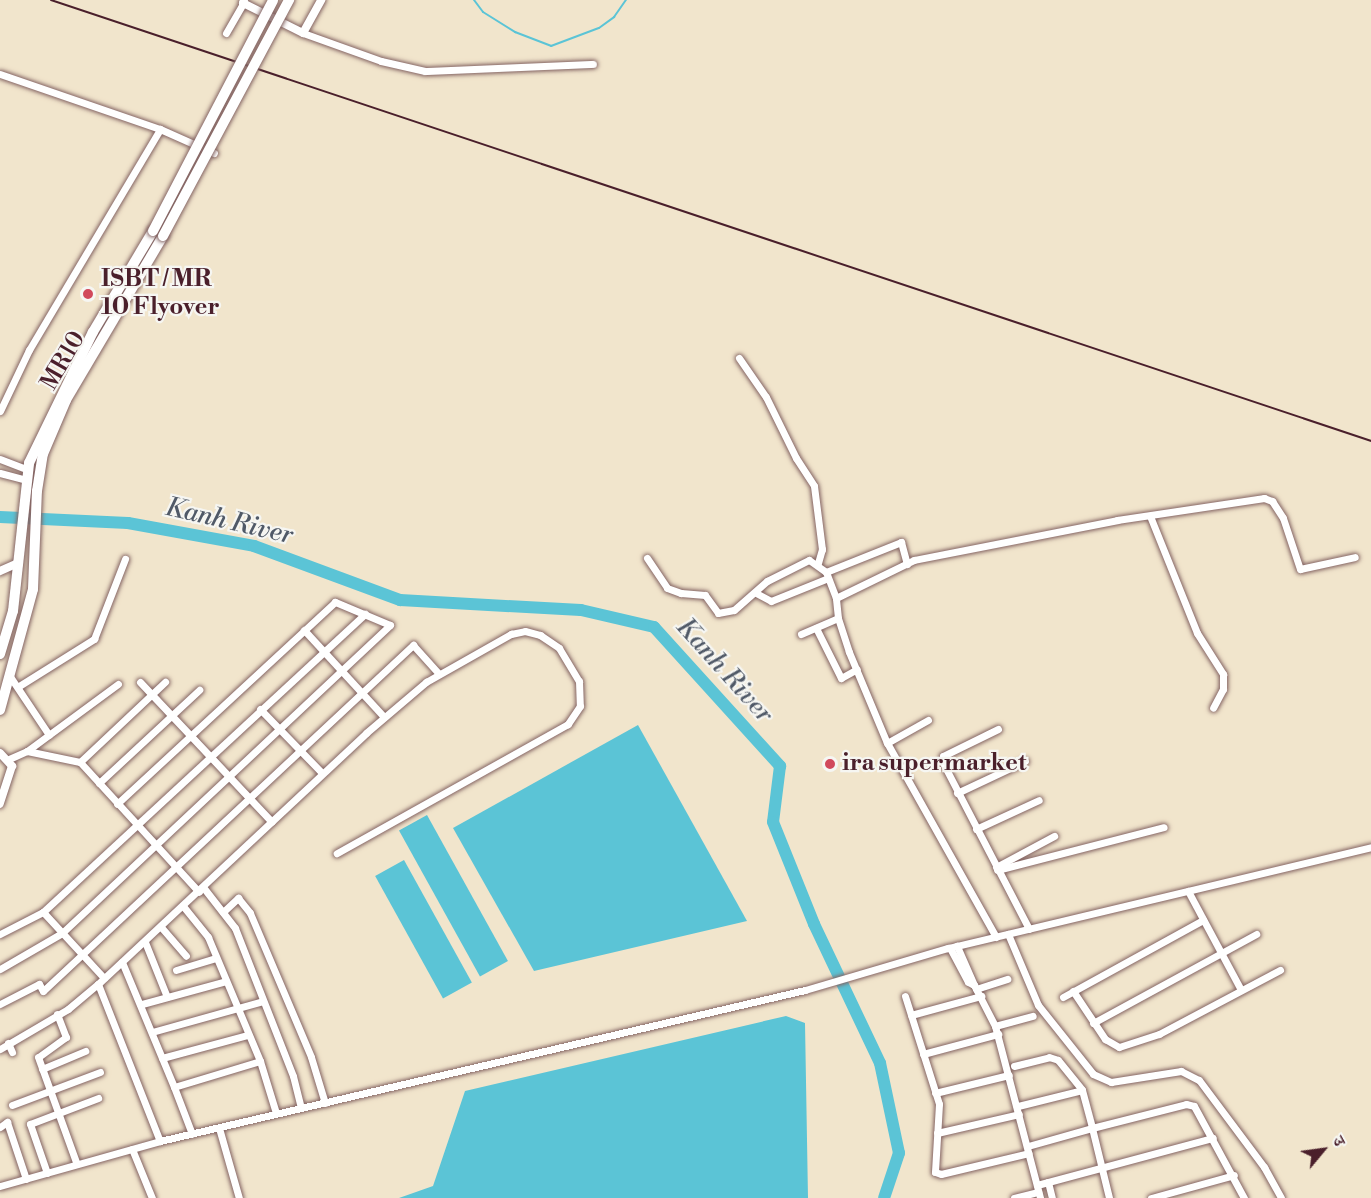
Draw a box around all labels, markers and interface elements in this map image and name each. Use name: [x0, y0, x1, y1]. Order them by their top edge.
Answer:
place label: ISBT / MR 10 Flyover: [101, 266, 220, 322]
marker: ISBT / MR 10 Flyover: [79, 285, 97, 303]
street label: MR10: [36, 326, 92, 396]
water label: Kanh River: [162, 492, 296, 552]
water label: Kanh River: [669, 612, 779, 730]
place label: ira supermarket: [842, 750, 1026, 778]
marker: ira supermarket: [823, 757, 837, 771]
north arrow: [1293, 1120, 1353, 1180]
text: उ: [1328, 1133, 1349, 1150]

